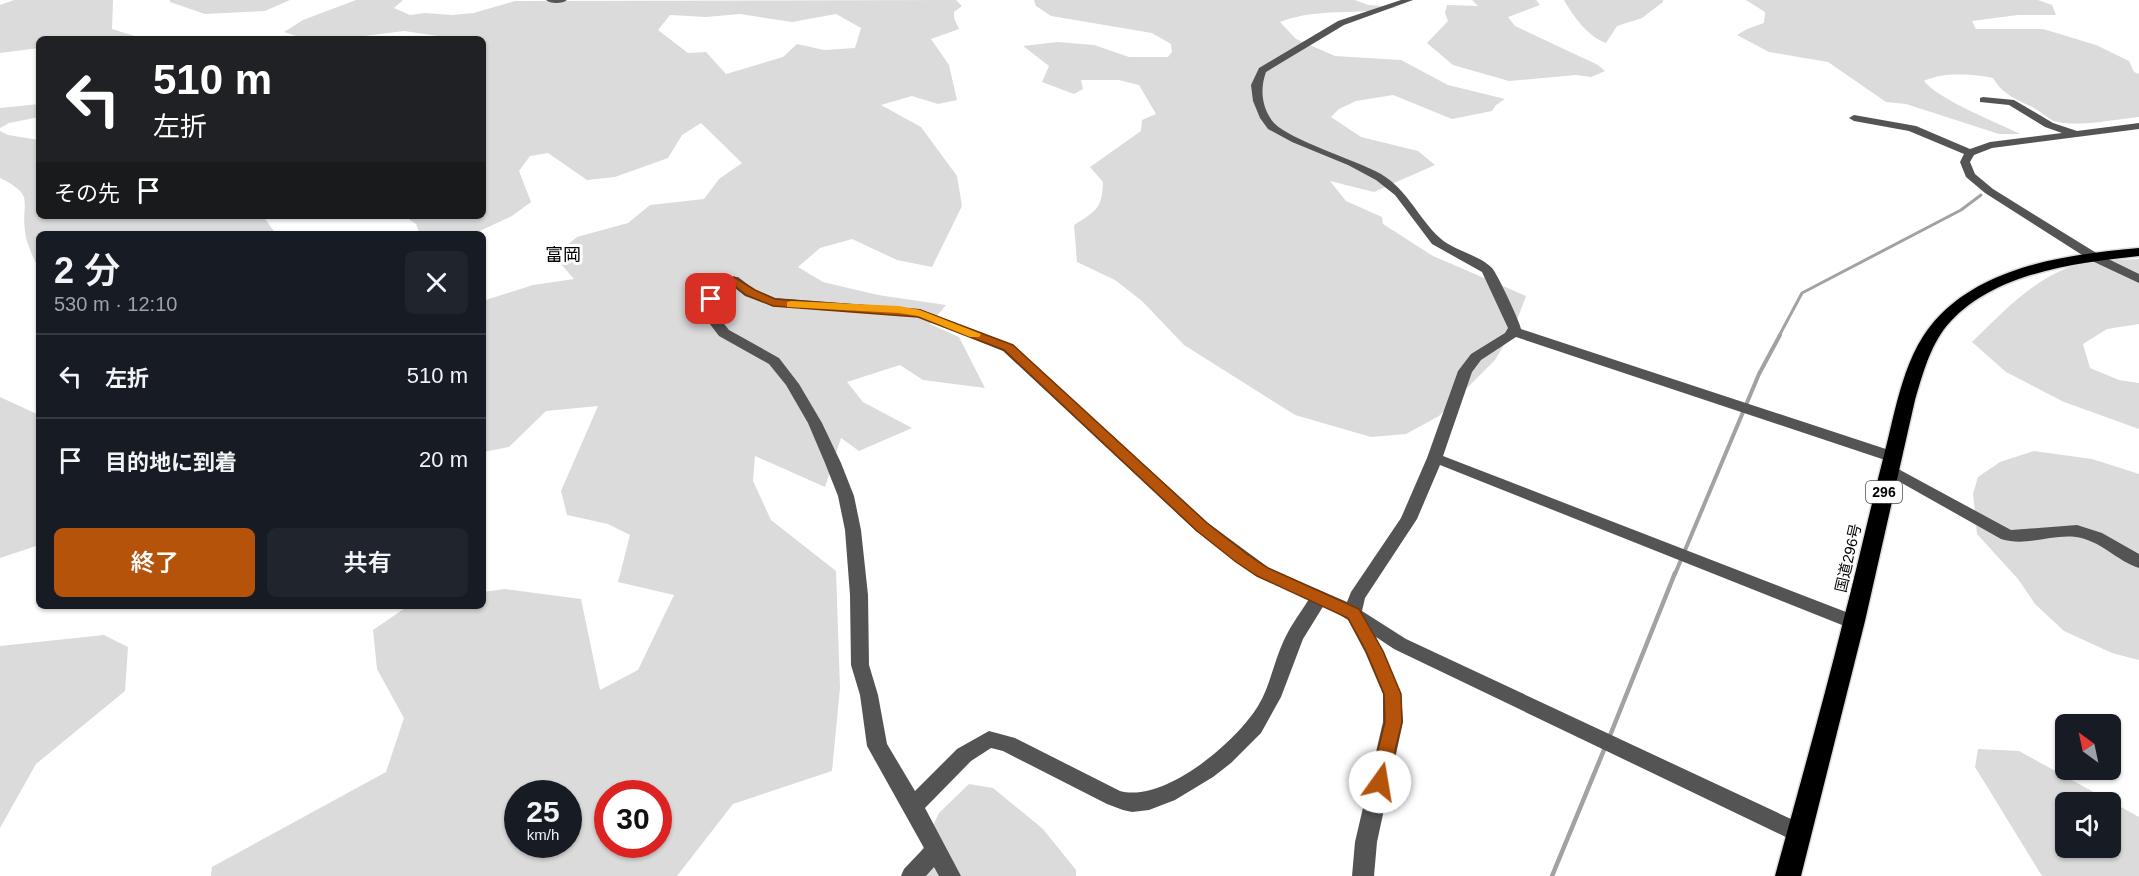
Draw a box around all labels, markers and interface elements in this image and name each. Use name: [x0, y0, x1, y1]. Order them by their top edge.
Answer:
text: 510 m: [153, 56, 272, 103]
icon: left: [54, 60, 132, 138]
text: 左折: [153, 112, 207, 142]
icon: arrive: [132, 174, 165, 207]
text: その先: [54, 181, 120, 206]
district label: 富岡: [545, 245, 581, 265]
text: 2 分: [54, 250, 120, 291]
button: close: [405, 251, 468, 314]
pin: [685, 273, 736, 324]
icon: arrive: [694, 282, 727, 315]
text: 530 m · 12:10: [54, 293, 177, 315]
icon: left: [54, 360, 87, 393]
text: 510 m: [407, 363, 468, 388]
text: 左折: [105, 366, 149, 391]
icon: arrive: [54, 444, 87, 477]
text: 20 m: [419, 447, 468, 472]
text: 目的地に到着: [105, 450, 237, 475]
road number: 296: [1866, 481, 1902, 503]
street label: 国道296号: [1832, 522, 1864, 594]
button: 終了: [54, 528, 255, 597]
button: 共有: [267, 528, 468, 597]
north arrow: [2055, 714, 2121, 780]
map controls: [2055, 714, 2121, 858]
position arrow: [1348, 750, 1412, 814]
speed limit sign: 30: [594, 780, 672, 858]
button: sound: [2055, 792, 2121, 858]
text: 25: [526, 795, 560, 828]
text: km/h: [527, 826, 559, 843]

